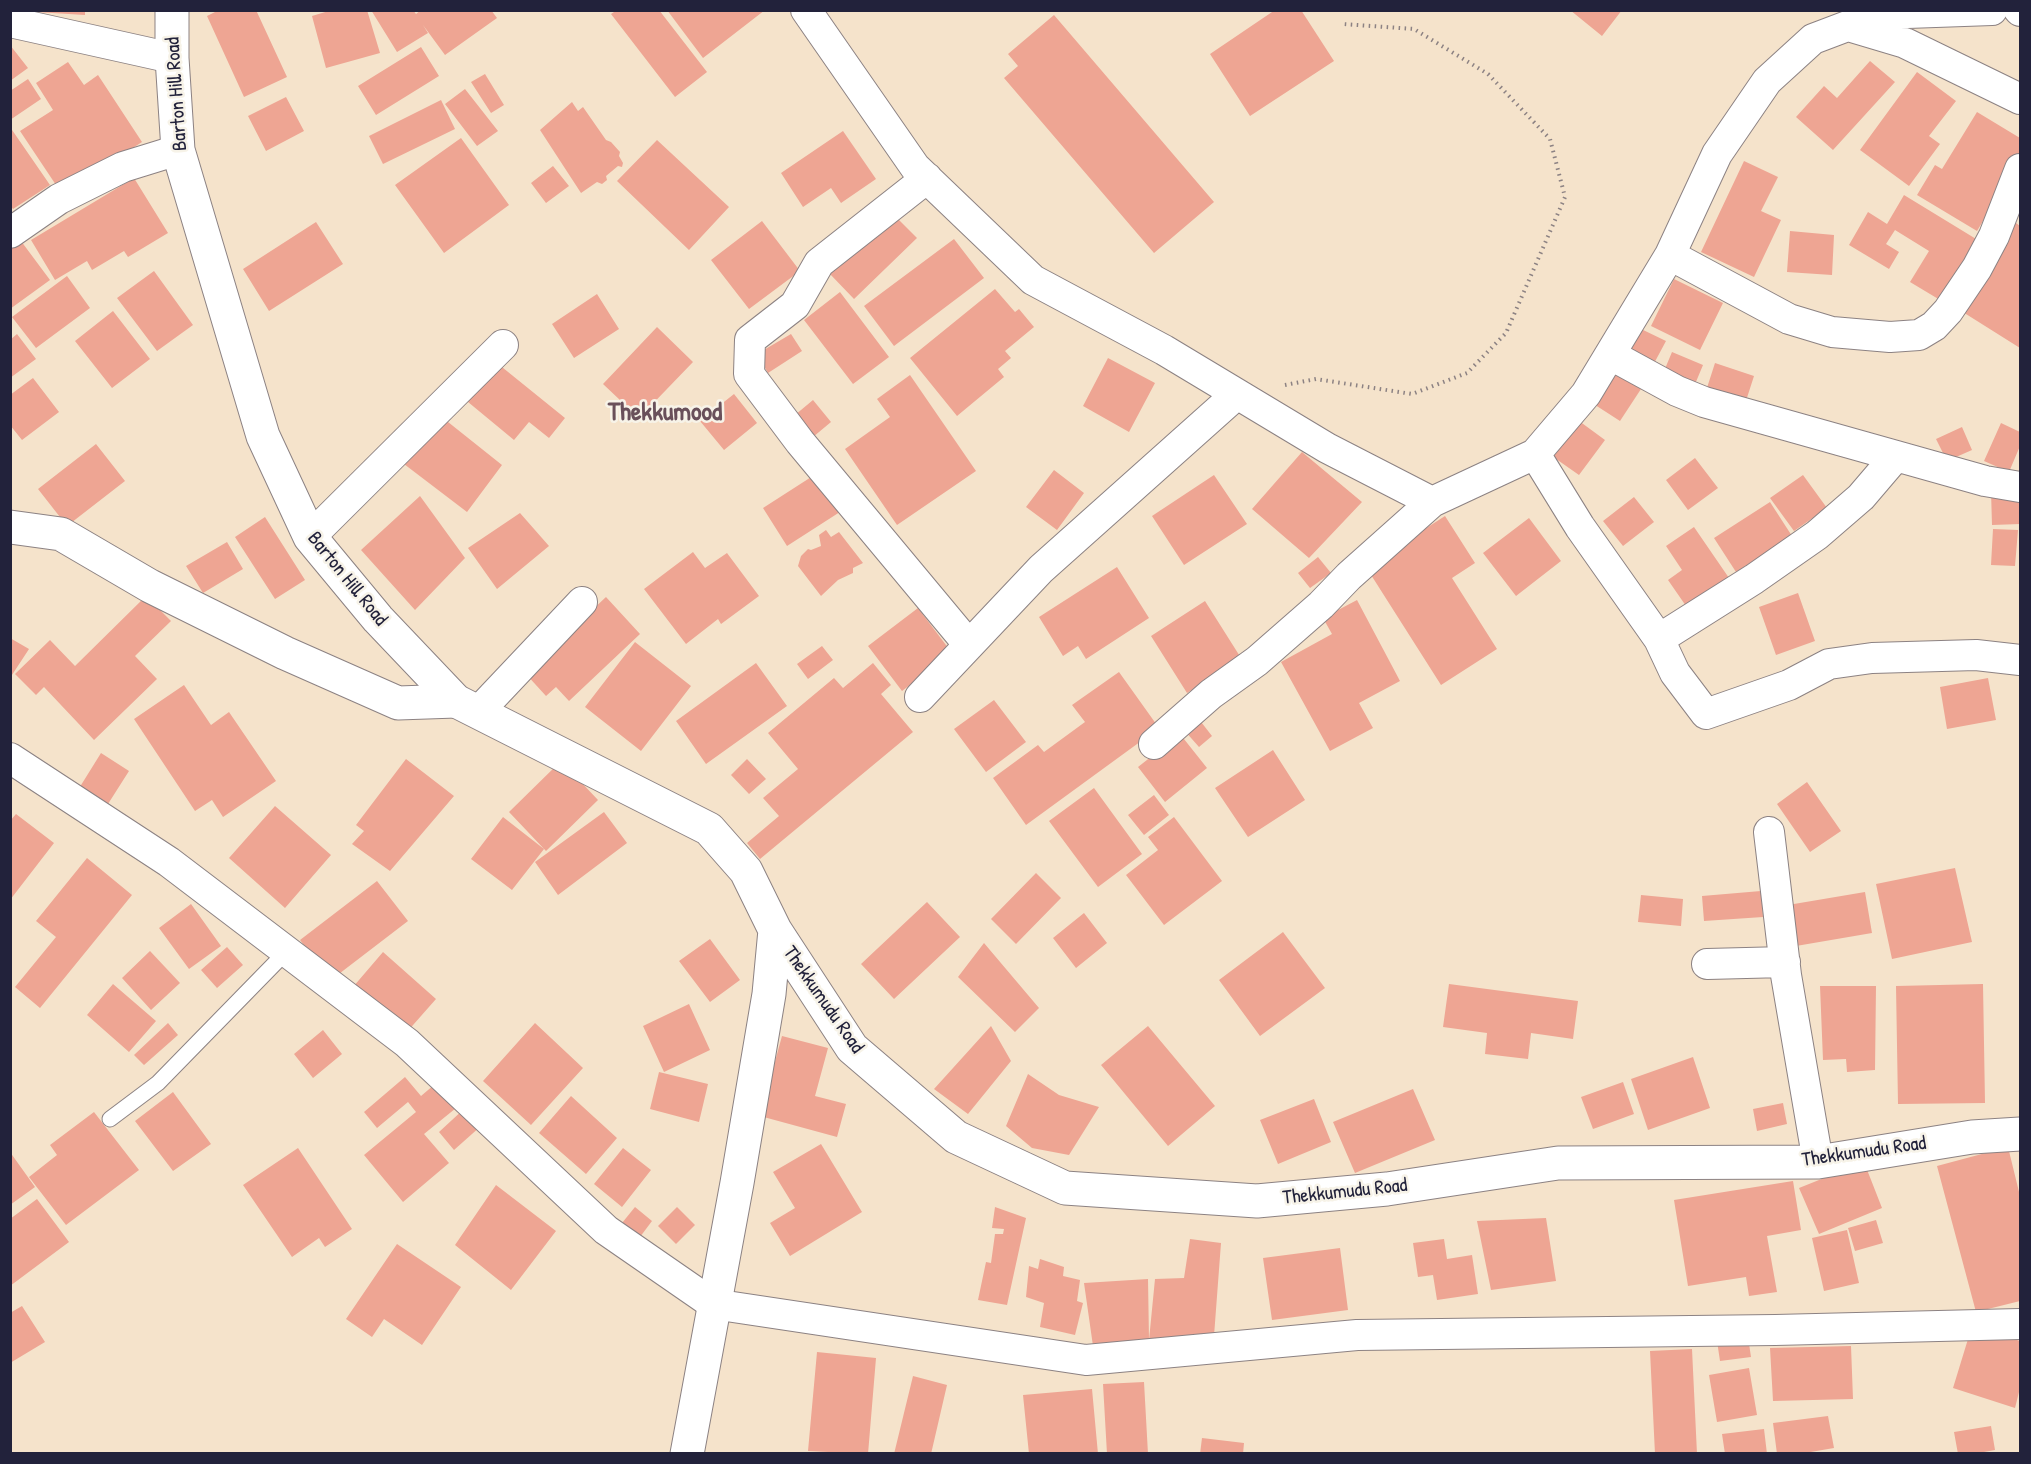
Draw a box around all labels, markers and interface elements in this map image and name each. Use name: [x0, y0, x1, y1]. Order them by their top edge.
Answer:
street label: Barton Hill Road: [161, 36, 193, 152]
district label: Thekkumood: [608, 397, 722, 429]
street label: Barton Hill Road: [302, 527, 392, 631]
street label: Thekkumudu Road: [777, 942, 869, 1058]
street label: Thekkumudu Road: [1800, 1131, 1928, 1173]
street label: Thekkumudu Road: [1282, 1174, 1408, 1210]

